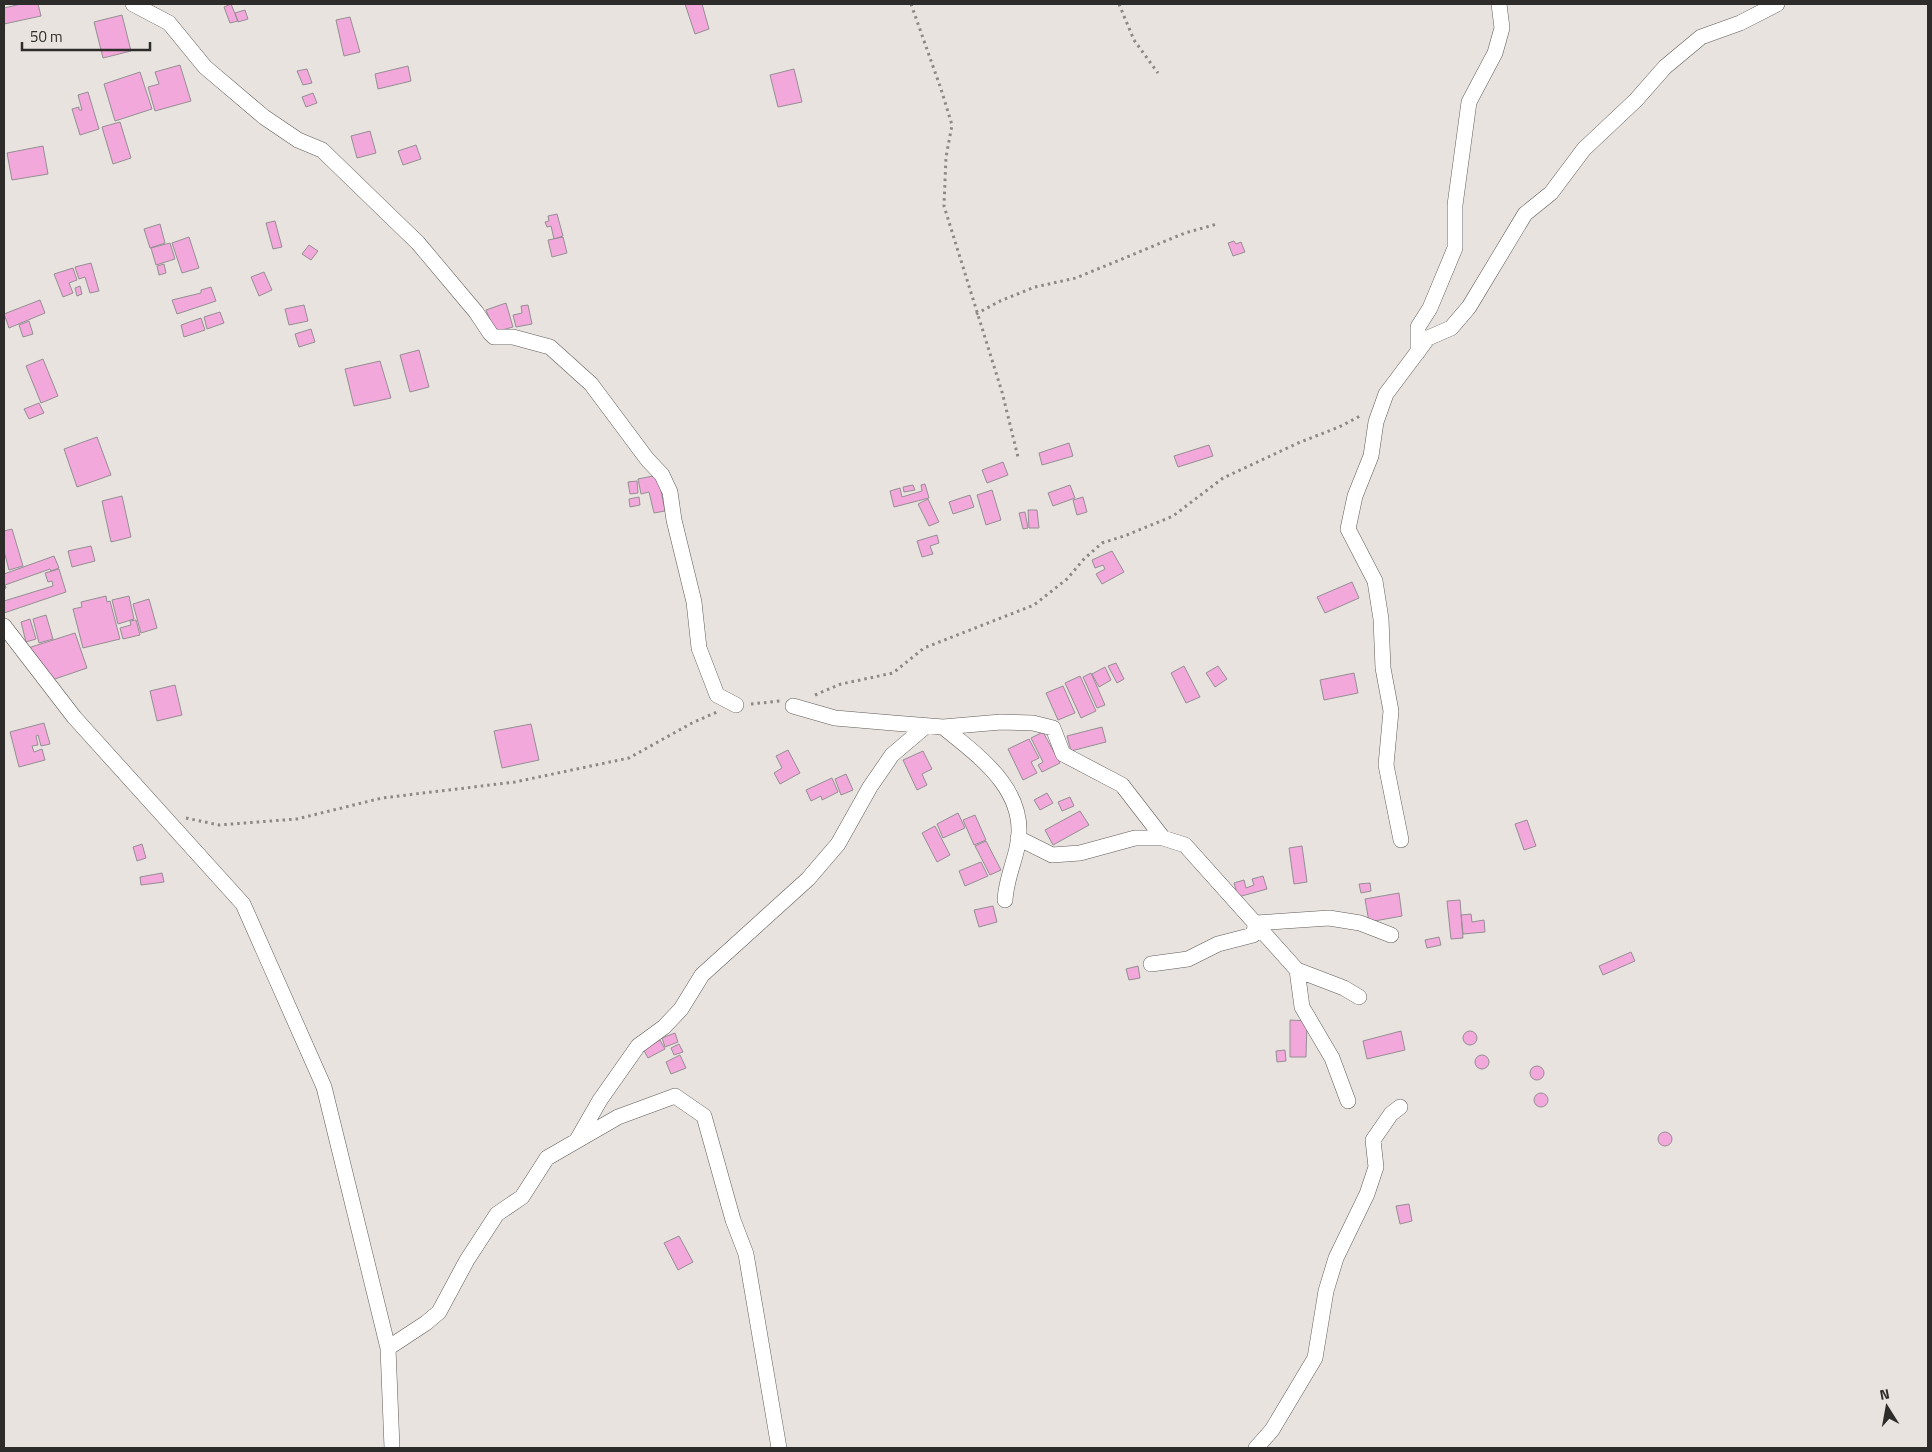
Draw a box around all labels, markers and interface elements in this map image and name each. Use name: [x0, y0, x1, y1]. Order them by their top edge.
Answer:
scale bar: [22, 20, 150, 52]
text: 50 m: [30, 25, 63, 48]
north arrow: [1862, 1382, 1912, 1432]
text: N: [1878, 1383, 1891, 1405]

